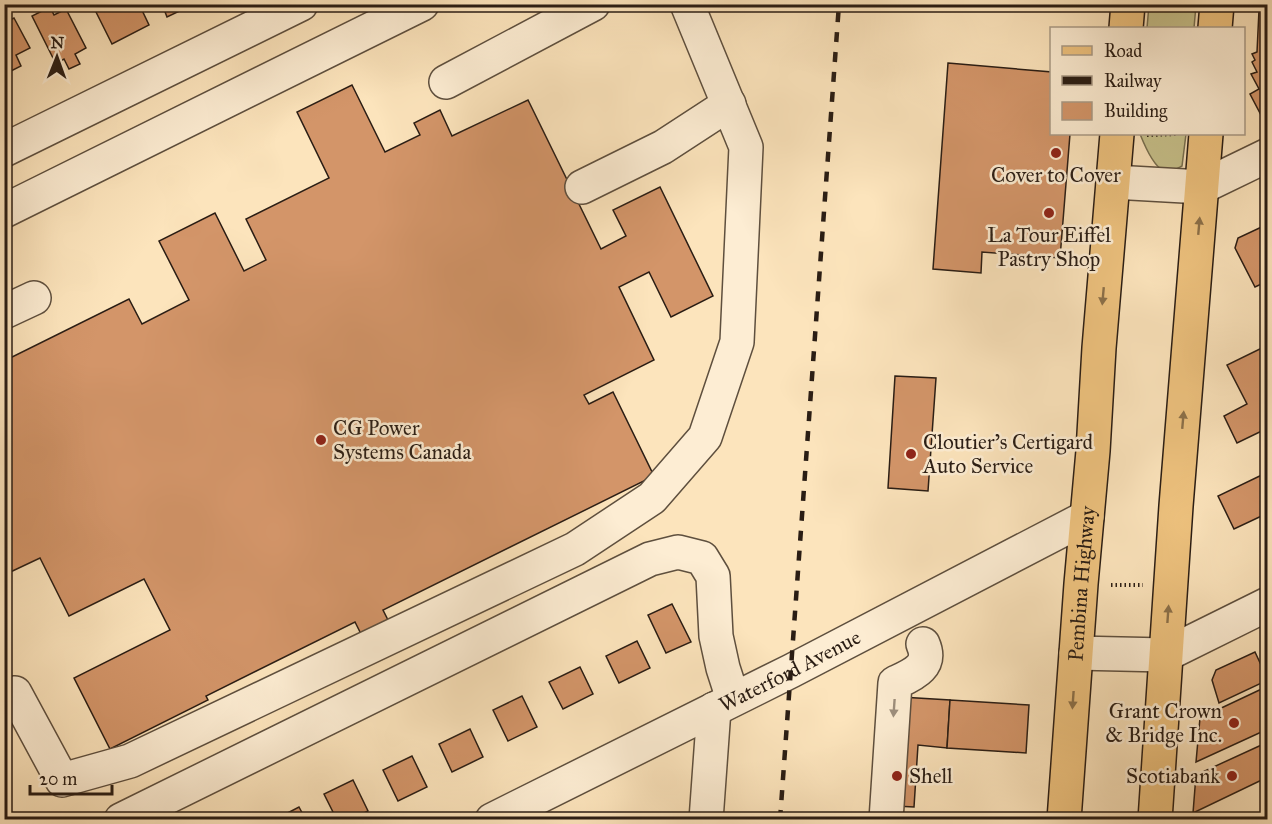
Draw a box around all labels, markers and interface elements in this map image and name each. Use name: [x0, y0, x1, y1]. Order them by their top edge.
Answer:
north arrow: [27, 27, 87, 87]
legend: [1050, 27, 1245, 135]
text: N: [50, 33, 65, 52]
text: Road: [1104, 40, 1142, 62]
text: Railway: [1104, 70, 1162, 92]
text: Building: [1104, 100, 1168, 123]
marker: Cover to Cover: [1049, 146, 1063, 160]
place label: Cover to Cover: [991, 162, 1121, 188]
marker: La Tour Eiffel Pastry Shop: [1042, 206, 1056, 220]
one-way arrow: [1194, 216, 1204, 235]
place label: La Tour Eiffel Pastry Shop: [987, 222, 1111, 272]
one-way arrow: [1098, 287, 1108, 306]
one-way arrow: [1178, 410, 1188, 429]
place label: CG Power Systems Canada: [333, 415, 471, 465]
place label: Cloutier's Certigard Auto Service: [922, 429, 1094, 479]
marker: CG Power Systems Canada: [314, 433, 328, 447]
marker: Cloutier's Certigard Auto Service: [904, 447, 918, 461]
street label: Pembina Highway: [1062, 504, 1101, 662]
one-way arrow: [1163, 605, 1173, 624]
street label: Waterford Avenue: [715, 624, 865, 718]
one-way arrow: [1068, 691, 1077, 710]
one-way arrow: [889, 698, 898, 717]
place label: Grant Crown & Bridge Inc.: [1105, 698, 1222, 748]
marker: Grant Crown & Bridge Inc.: [1227, 716, 1241, 730]
scale bar: [30, 758, 112, 796]
place label: Shell: [909, 763, 953, 789]
place label: Scotiabank: [1126, 763, 1220, 789]
text: 20 m: [39, 768, 77, 790]
marker: Shell: [890, 769, 904, 783]
marker: Scotiabank: [1225, 769, 1239, 783]

